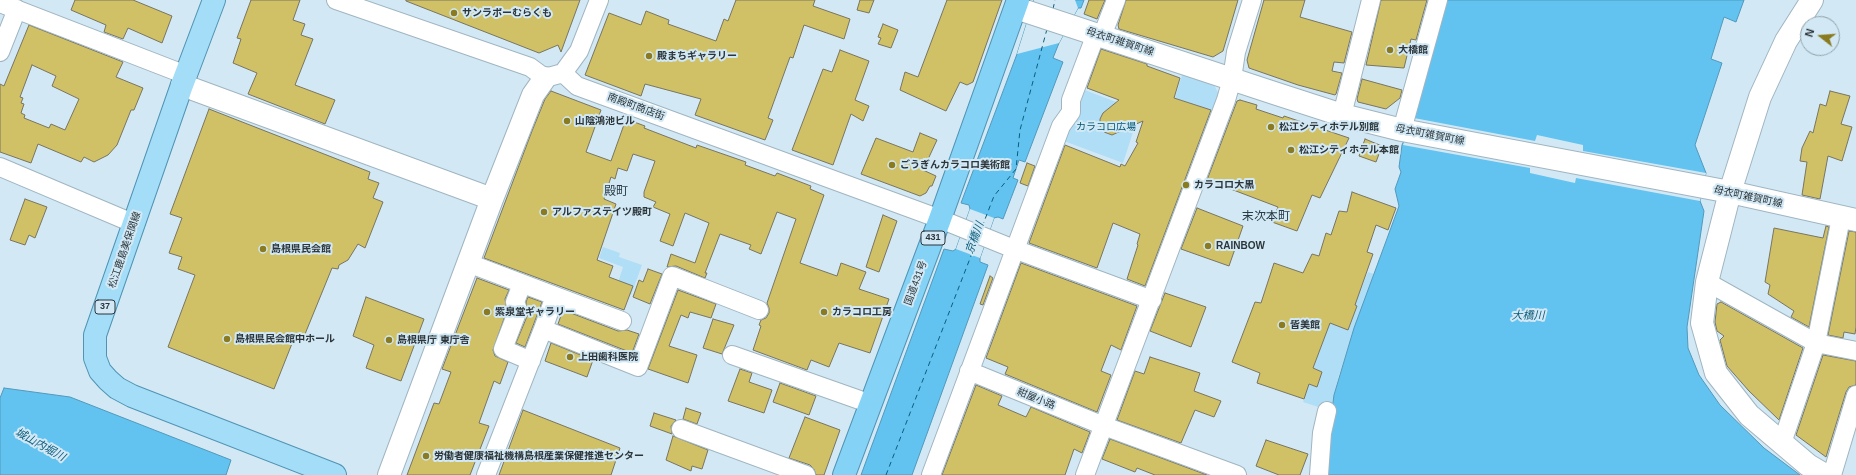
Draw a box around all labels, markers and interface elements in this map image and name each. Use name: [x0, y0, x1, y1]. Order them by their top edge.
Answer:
place label: サンラポーむらくも: [462, 7, 552, 19]
marker: サンラポーむらくも: [449, 8, 459, 18]
north arrow: [1800, 16, 1840, 56]
street label: 母衣町雑賀町線: [1085, 25, 1155, 59]
text: N: [1803, 27, 1816, 38]
place label: 大橋館: [1398, 44, 1428, 56]
marker: 大橋館: [1385, 45, 1395, 55]
place label: 殿まちギャラリー: [657, 50, 737, 62]
marker: 殿まちギャラリー: [644, 51, 654, 61]
street label: 南殿町商店街: [606, 91, 666, 123]
place label: 山陰鴻池ビル: [575, 115, 635, 127]
marker: 山陰鴻池ビル: [562, 116, 572, 126]
park label: カラコロ広場: [1076, 121, 1136, 133]
place label: 松江シティホテル別館: [1279, 121, 1379, 133]
marker: 松江シティホテル別館: [1266, 122, 1276, 132]
street label: 母衣町雑賀町線: [1394, 122, 1466, 148]
place label: 松江シティホテル本館: [1299, 144, 1399, 156]
marker: 松江シティホテル本館: [1286, 145, 1296, 155]
place label: ごうぎんカラコロ美術館: [900, 159, 1010, 171]
marker: ごうぎんカラコロ美術館: [887, 160, 897, 170]
place label: カラコロ大黒: [1194, 179, 1254, 191]
marker: カラコロ大黒: [1181, 180, 1191, 190]
street label: 母衣町雑賀町線: [1713, 184, 1783, 210]
district label: 殿町: [604, 185, 628, 199]
place label: アルファステイツ殿町: [552, 206, 652, 218]
marker: アルファステイツ殿町: [539, 207, 549, 217]
street label: 松江鹿島美保関線: [106, 210, 144, 290]
district label: 末次本町: [1242, 210, 1290, 224]
water label: 京橋川: [963, 220, 987, 256]
road number: 431: [921, 231, 945, 245]
place label: RAINBOW: [1216, 240, 1265, 252]
marker: RAINBOW: [1203, 241, 1213, 251]
place label: 島根県民会館: [271, 243, 331, 255]
marker: 島根県民会館: [258, 244, 268, 254]
street label: 国道431号: [902, 259, 930, 307]
road number: 37: [95, 300, 115, 314]
place label: 紫泉堂ギャラリー: [495, 306, 575, 318]
place label: カラコロ工房: [832, 306, 892, 318]
marker: 紫泉堂ギャラリー: [482, 307, 492, 317]
marker: カラコロ工房: [819, 307, 829, 317]
water label: 大橋川: [1512, 309, 1544, 323]
place label: 皆美館: [1290, 319, 1320, 331]
marker: 皆美館: [1277, 320, 1287, 330]
place label: 島根県民会館中ホール: [235, 333, 335, 345]
marker: 島根県民会館中ホール: [222, 334, 232, 344]
place label: 島根県庁 東庁舎: [397, 334, 470, 346]
marker: 島根県庁 東庁舎: [384, 335, 394, 345]
place label: 上田歯科医院: [578, 351, 638, 363]
marker: 上田歯科医院: [565, 352, 575, 362]
street label: 紺屋小路: [1015, 386, 1057, 412]
water label: 城山内堀川: [13, 426, 67, 464]
place label: 労働者健康福祉機構島根産業保健推進センター: [434, 450, 644, 462]
marker: 労働者健康福祉機構島根産業保健推進センター: [421, 451, 431, 461]

